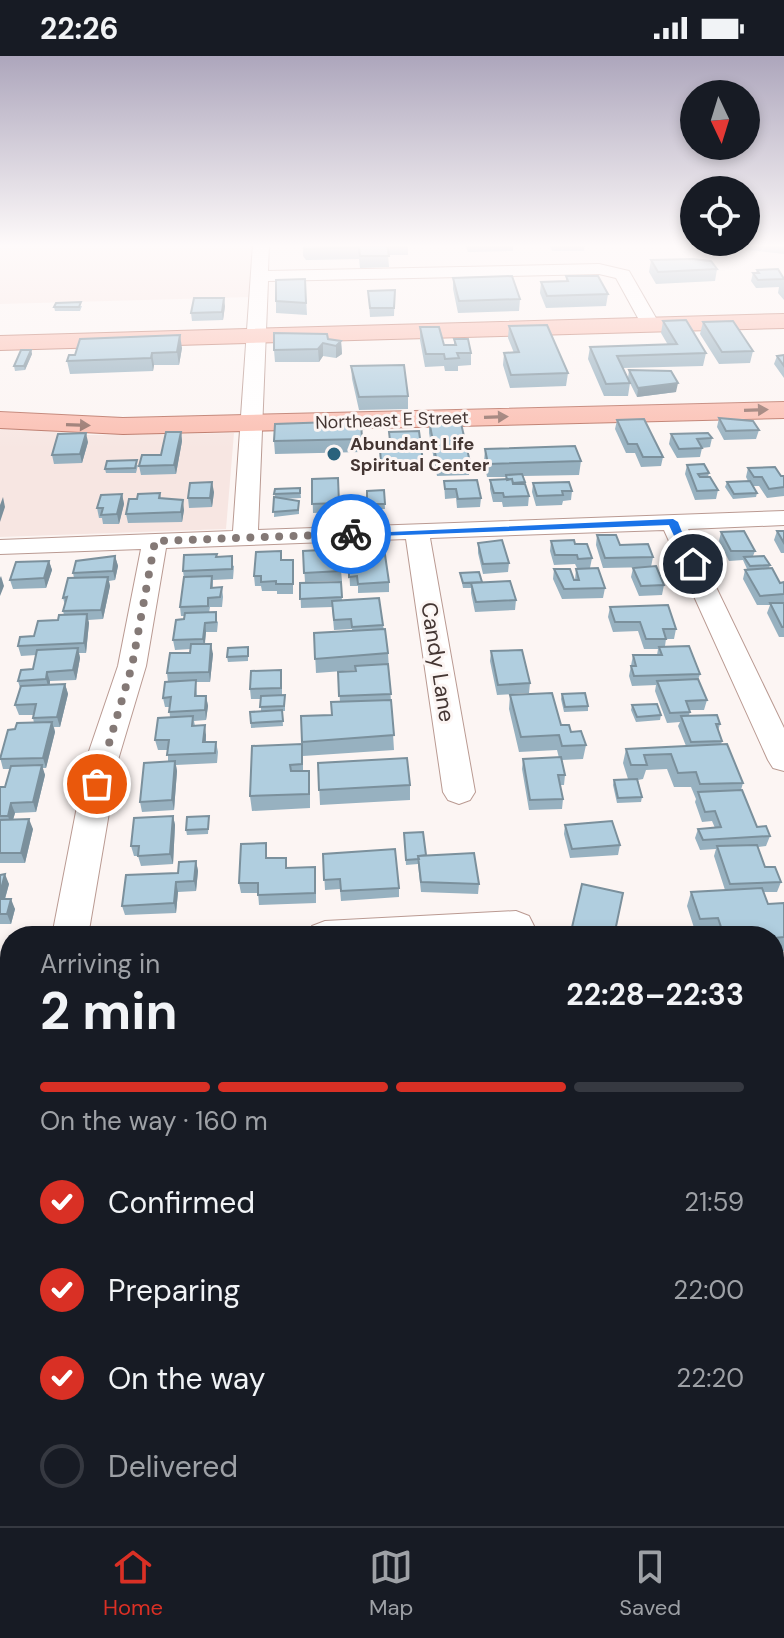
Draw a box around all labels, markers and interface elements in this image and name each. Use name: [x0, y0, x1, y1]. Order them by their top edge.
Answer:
text: 22:26: [40, 9, 119, 48]
north arrow: [680, 80, 760, 160]
map controls: [680, 80, 760, 256]
button: locate: [680, 176, 760, 256]
one-way arrow: [744, 404, 769, 417]
street label: Northeast E Street: [315, 405, 469, 435]
one-way arrow: [484, 411, 509, 424]
one-way arrow: [66, 418, 91, 431]
place label: Abundant Life Spiritual Center: [350, 432, 489, 477]
marker: Abundant Life Spiritual Center: [325, 445, 343, 463]
courier: [311, 494, 391, 574]
icon: bike: [329, 512, 373, 556]
pin: [659, 530, 727, 598]
icon: home: [671, 542, 715, 586]
street label: Candy Lane: [414, 600, 462, 724]
pin: [63, 750, 131, 818]
icon: bag: [75, 762, 119, 806]
text: Arriving in: [40, 947, 160, 981]
text: 22:28–22:33: [566, 975, 744, 1014]
text: 2 min: [40, 977, 178, 1045]
text: On the way · 160 m: [40, 1104, 268, 1138]
icon: check: [40, 1180, 84, 1224]
text: Confirmed: [108, 1183, 255, 1222]
text: 21:59: [684, 1185, 744, 1219]
icon: check: [40, 1268, 84, 1312]
text: Preparing: [108, 1271, 240, 1310]
text: 22:00: [673, 1273, 744, 1307]
icon: check: [40, 1356, 84, 1400]
text: On the way: [108, 1359, 265, 1398]
text: 22:20: [676, 1361, 744, 1395]
text: Delivered: [108, 1447, 238, 1486]
tab: Home: [103, 1545, 163, 1622]
tab: Map: [369, 1545, 413, 1622]
tab: Saved: [619, 1545, 681, 1622]

